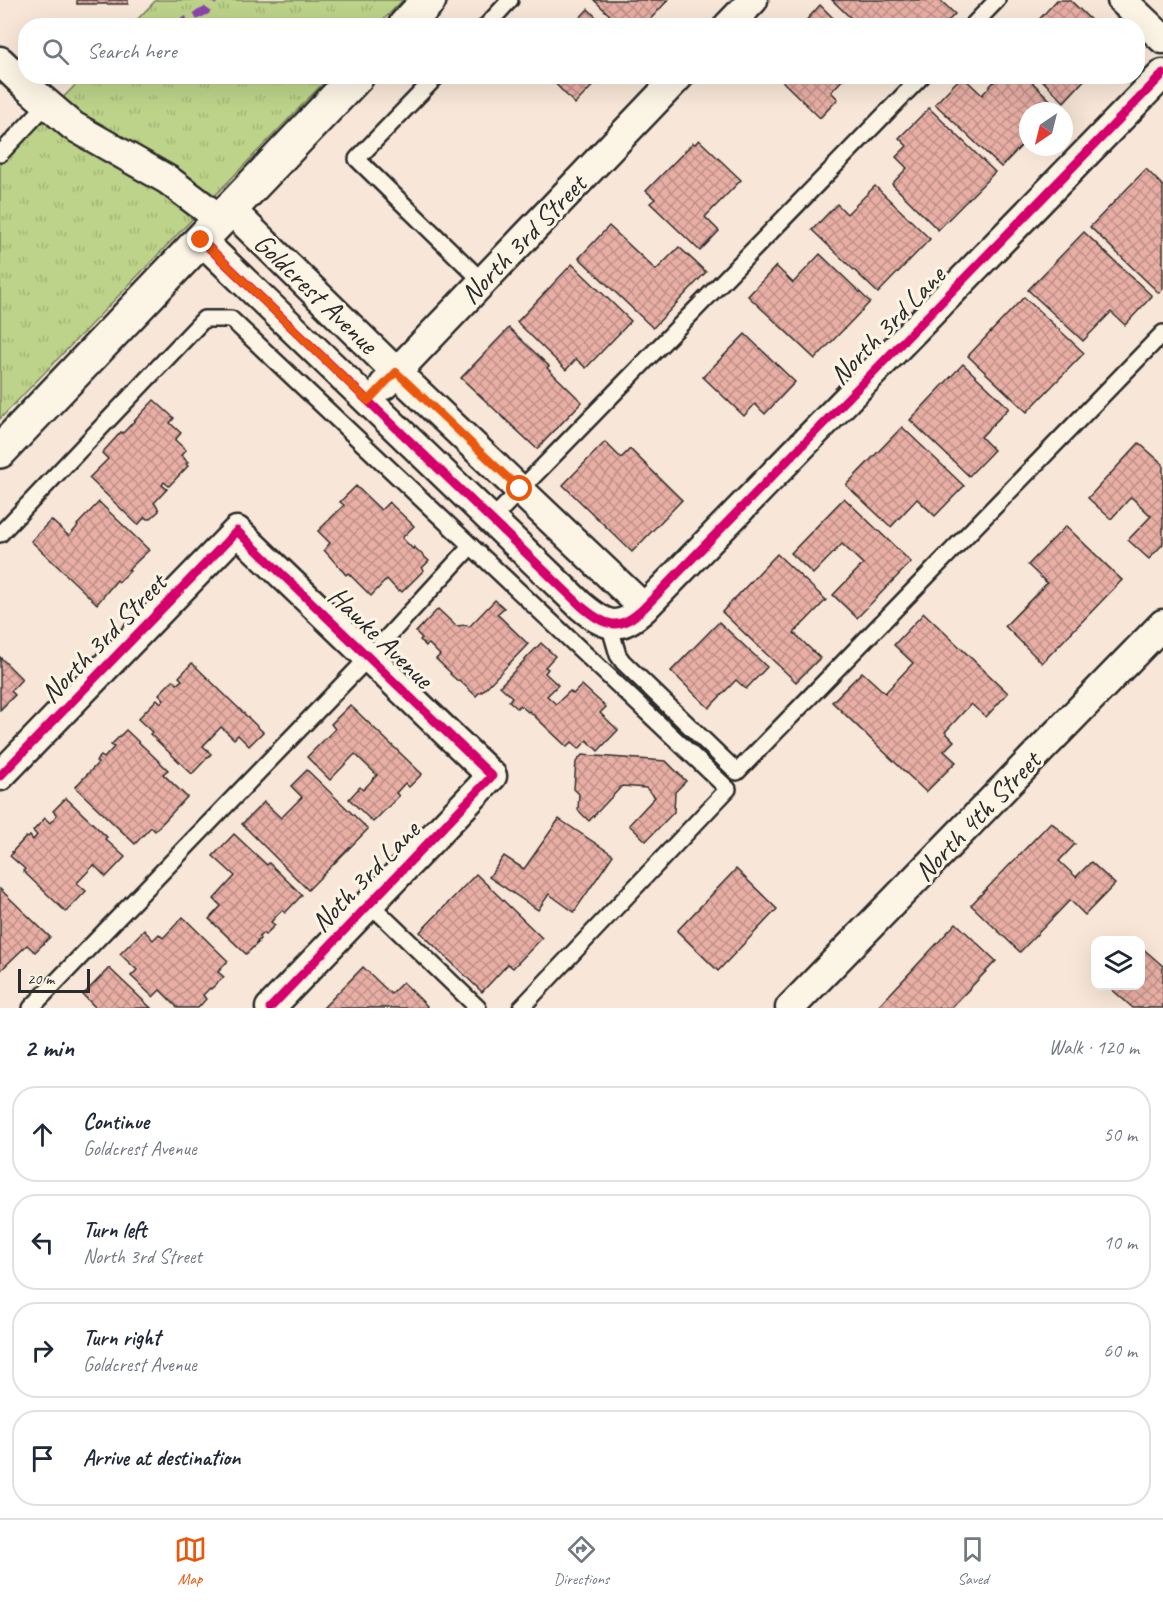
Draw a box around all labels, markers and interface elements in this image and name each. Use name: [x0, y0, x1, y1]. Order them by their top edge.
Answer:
search box: [18, 18, 1145, 84]
icon: search: [39, 35, 72, 68]
text: Search here: [87, 37, 177, 65]
north arrow: [1019, 102, 1073, 156]
street label: North 3rd Street: [453, 165, 595, 311]
street label: Goldcrest Avenue: [247, 225, 387, 362]
route end: [187, 226, 213, 252]
street label: North 3rd Lane: [822, 257, 954, 392]
route start: [506, 475, 532, 501]
street label: North 3rd Street: [33, 564, 175, 710]
street label: Hawke Avenue: [321, 578, 442, 697]
street label: North 4th Street: [906, 742, 1050, 888]
street label: Noth 3rd Lane: [303, 812, 428, 939]
map controls: [1091, 936, 1145, 990]
button: layers: [1091, 936, 1145, 990]
scale bar: [18, 966, 90, 994]
text: 20 m: [27, 969, 54, 989]
text: 2 min: [24, 1031, 74, 1064]
text: Walk · 120 m: [1049, 1035, 1139, 1060]
text: Continue: [83, 1108, 149, 1136]
icon: ahead: [26, 1118, 59, 1151]
text: 50 m: [1103, 1122, 1137, 1147]
text: Goldcrest Avenue: [83, 1136, 196, 1161]
text: Turn left: [83, 1216, 147, 1244]
icon: left: [26, 1226, 59, 1259]
text: 10 m: [1103, 1230, 1137, 1255]
text: North 3rd Street: [83, 1244, 202, 1269]
text: Turn right: [83, 1324, 160, 1352]
icon: right: [26, 1334, 59, 1367]
text: 60 m: [1103, 1338, 1137, 1363]
text: Goldcrest Avenue: [83, 1352, 196, 1377]
icon: arrive: [26, 1442, 59, 1475]
text: Arrive at destination: [83, 1444, 240, 1472]
tab: Map: [174, 1533, 207, 1589]
tab: Directions: [554, 1533, 609, 1589]
tab: Saved: [956, 1533, 989, 1589]

